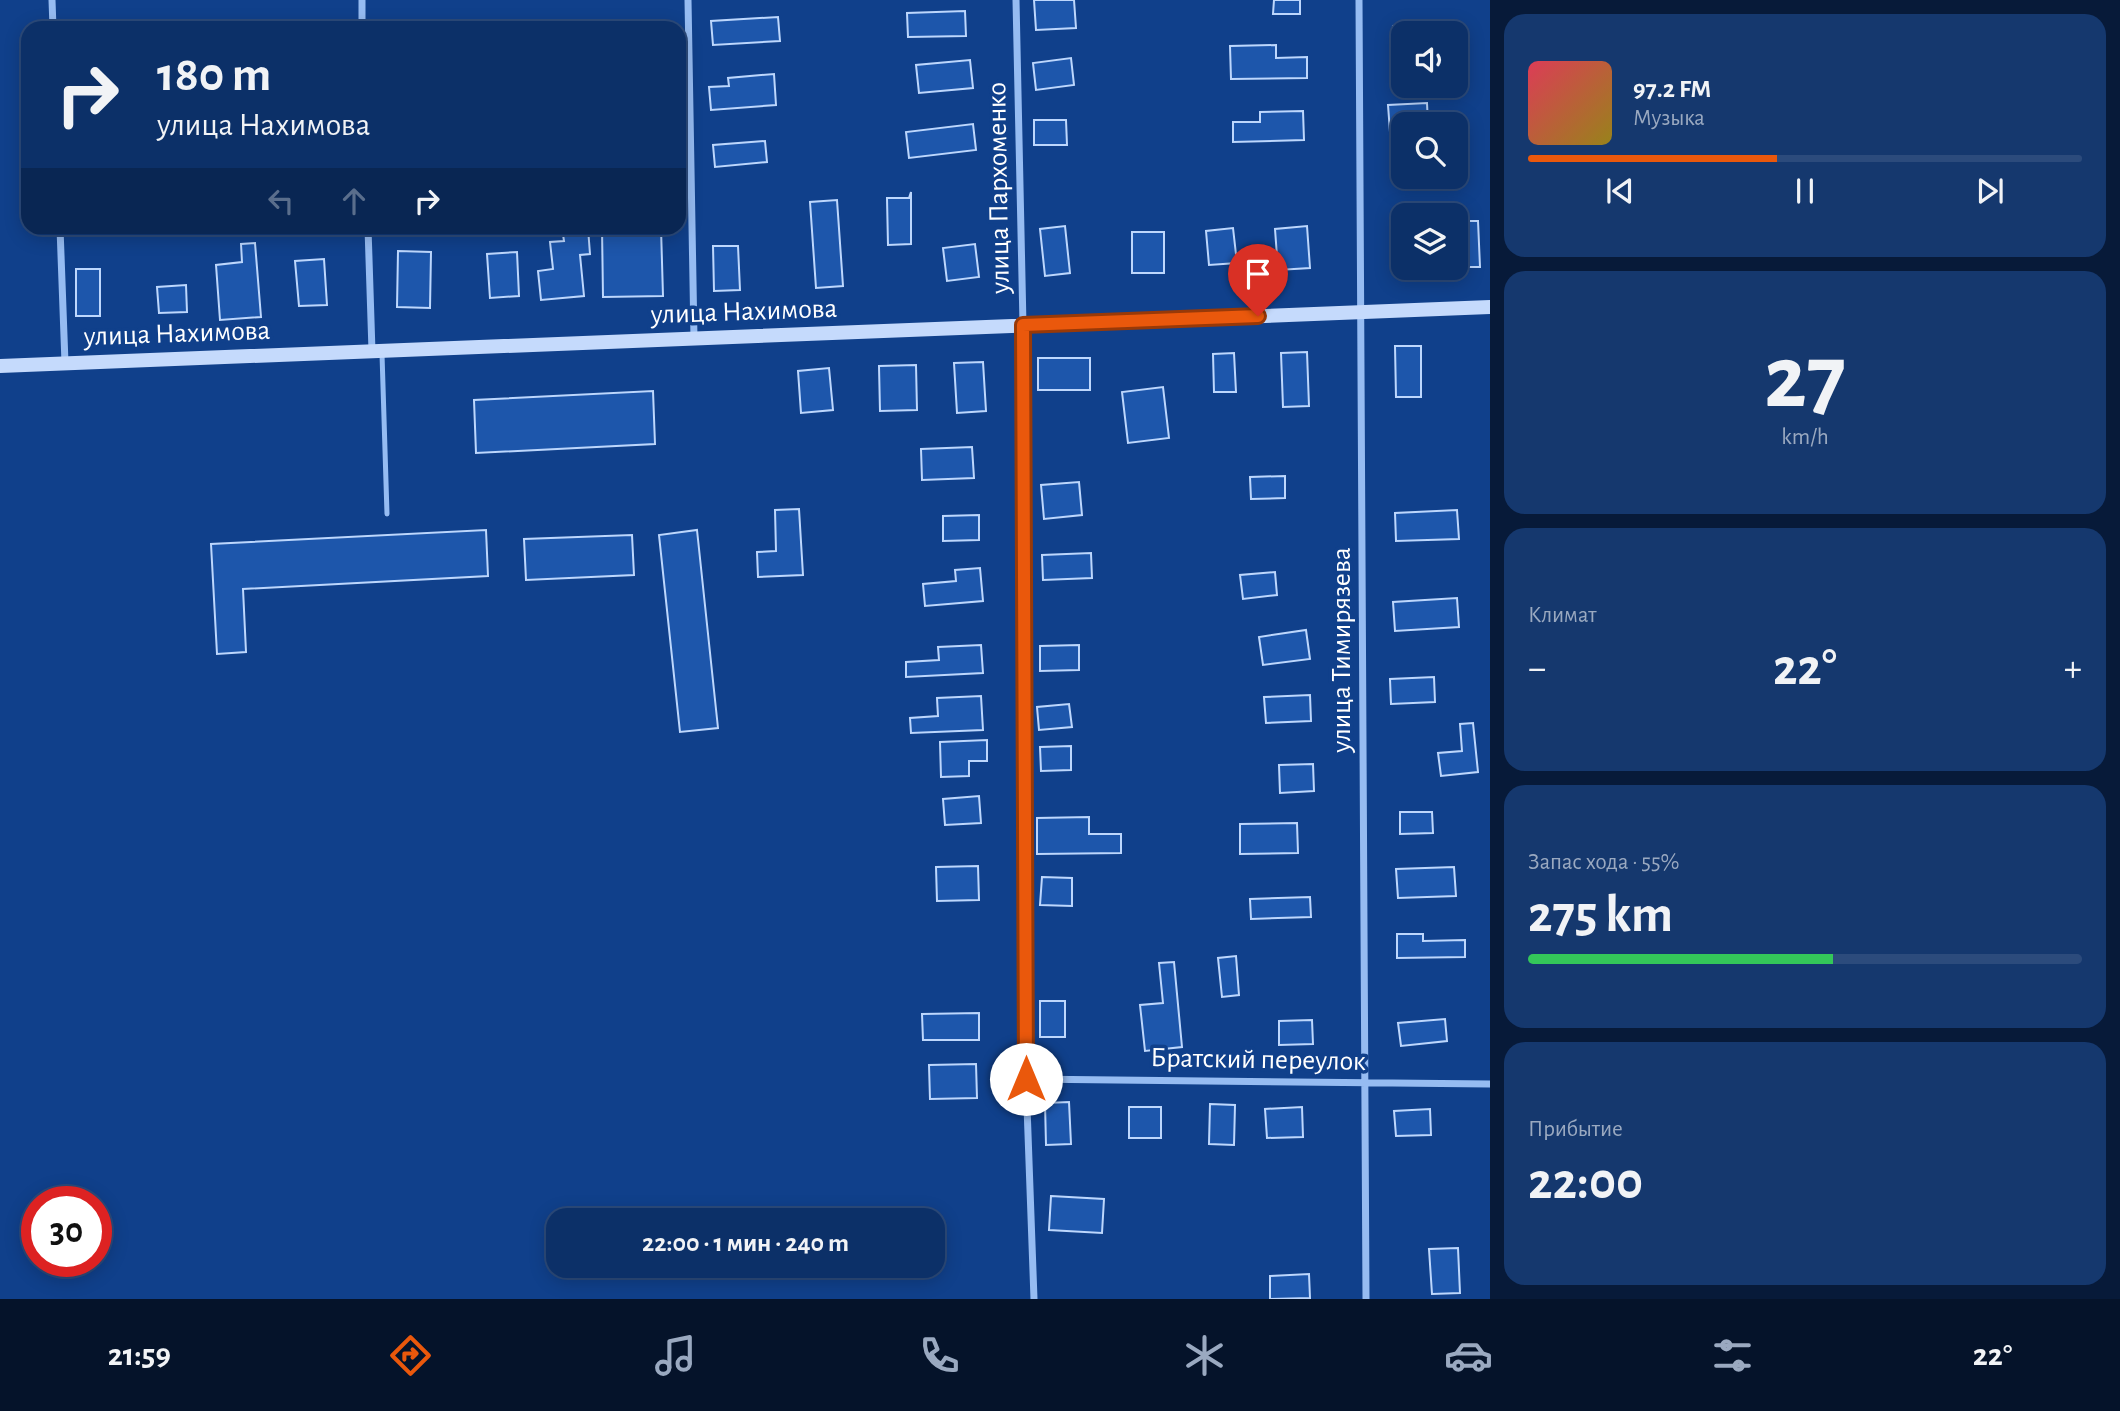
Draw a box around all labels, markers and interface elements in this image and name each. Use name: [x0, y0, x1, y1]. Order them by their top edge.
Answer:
map controls: [1391, 21, 1468, 280]
button: sound: [1391, 21, 1468, 98]
icon: right: [42, 49, 133, 140]
text: 180 m: [157, 51, 271, 100]
text: 97.2 FM: [1633, 76, 1711, 102]
street label: улица Пархоменко: [983, 82, 1015, 295]
text: Музыка: [1633, 107, 1705, 130]
text: улица Нахимова: [157, 109, 370, 141]
button: search: [1391, 112, 1468, 189]
icon: previous: [1601, 172, 1639, 210]
icon: pause: [1786, 172, 1824, 210]
icon: next: [1971, 172, 2009, 210]
icon: left: [262, 182, 300, 220]
icon: ahead: [335, 182, 373, 220]
icon: right: [408, 182, 446, 220]
button: layers: [1391, 203, 1468, 280]
pin: [1228, 244, 1288, 316]
icon: arrive: [1239, 255, 1277, 293]
street label: улица Нахимова: [649, 295, 838, 329]
street label: улица Нахимова: [82, 317, 271, 351]
text: 27: [1764, 333, 1846, 424]
text: km/h: [1781, 426, 1829, 449]
street label: улица Тимирязева: [1328, 547, 1356, 754]
text: Климат: [1528, 604, 1597, 627]
text: 22°: [1773, 642, 1837, 694]
text: −: [1528, 650, 1546, 688]
text: +: [2064, 650, 2082, 688]
text: Запас хода · 55%: [1528, 851, 1680, 874]
text: 275 km: [1528, 889, 1673, 941]
position arrow: [989, 1042, 1063, 1116]
street label: Братский переулок: [1150, 1044, 1366, 1076]
text: Прибытие: [1528, 1118, 1623, 1141]
text: 22:00: [1528, 1156, 1643, 1208]
speed limit sign: 30: [21, 1186, 112, 1277]
text: 22:00 · 1 мин · 240 m: [642, 1230, 849, 1256]
icon: directions: [386, 1331, 435, 1380]
icon: music: [651, 1331, 700, 1380]
icon: phone: [915, 1331, 964, 1380]
icon: climate: [1180, 1331, 1229, 1380]
icon: car: [1444, 1331, 1493, 1380]
icon: filters: [1708, 1331, 1757, 1380]
text: 21:59: [108, 1339, 171, 1371]
text: 22°: [1973, 1339, 2012, 1371]

